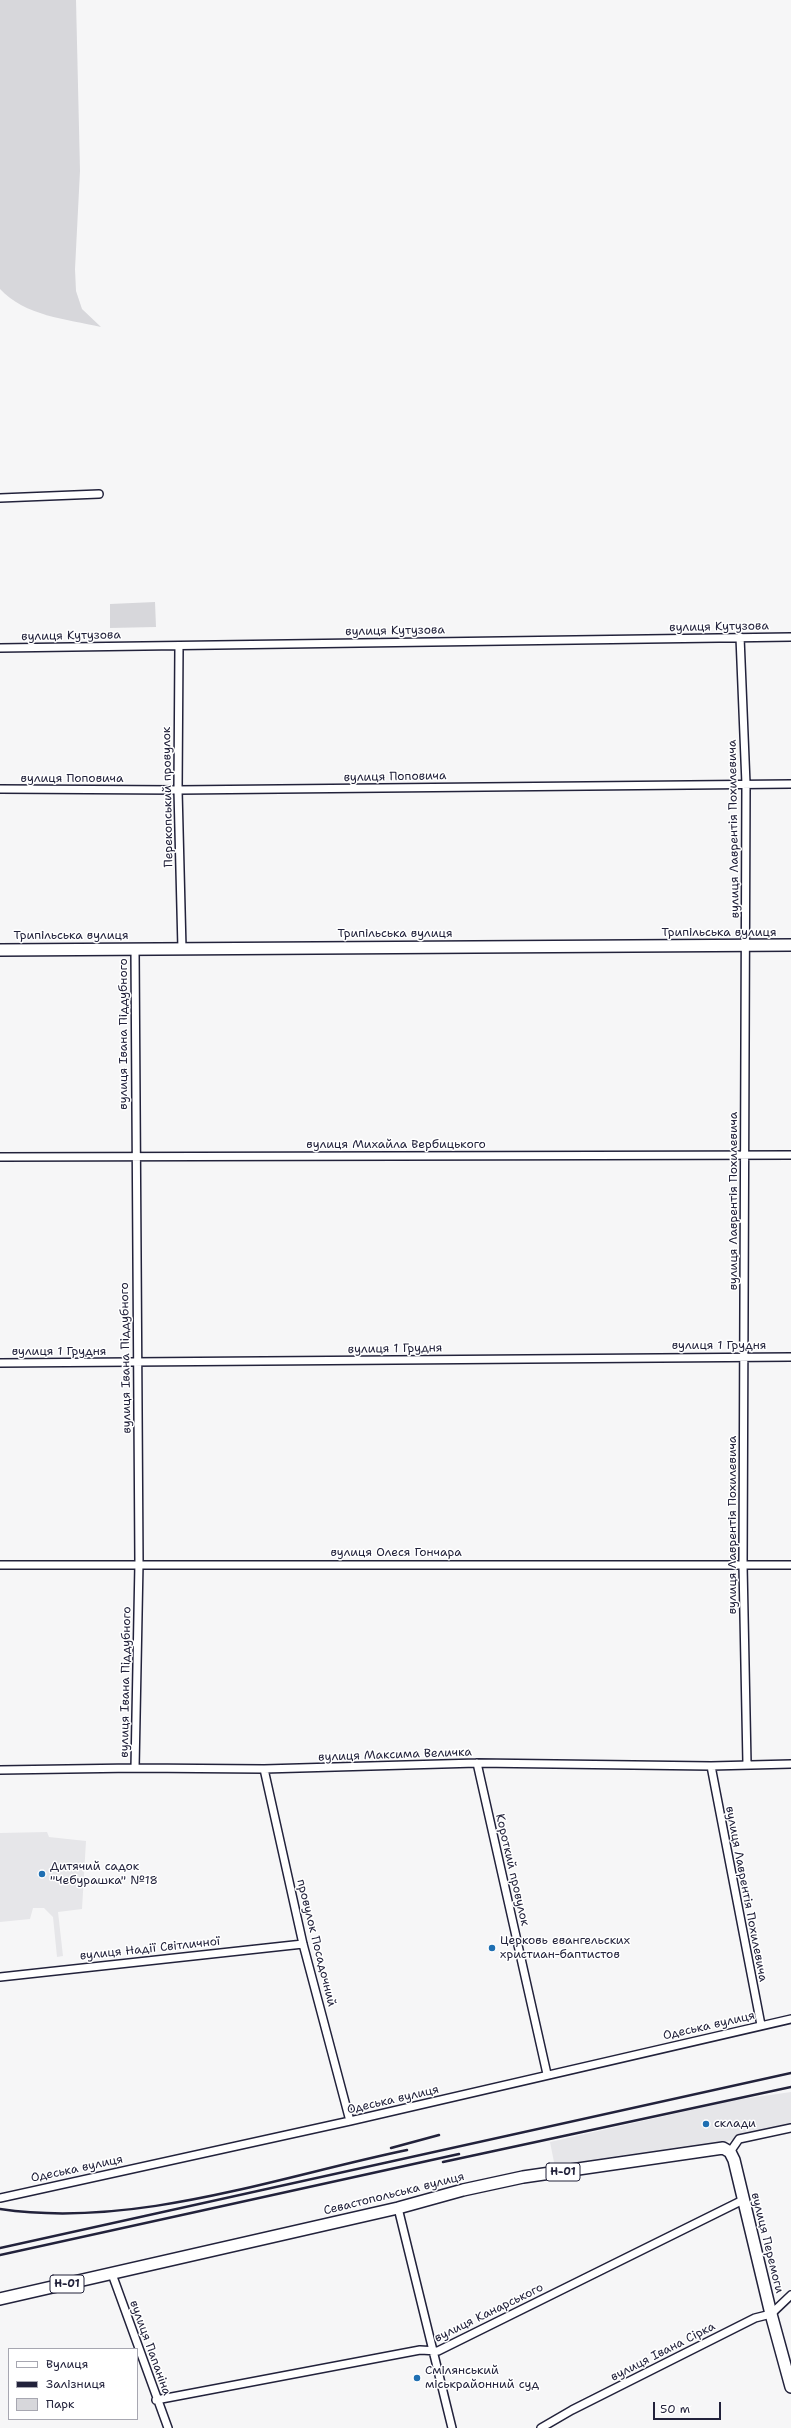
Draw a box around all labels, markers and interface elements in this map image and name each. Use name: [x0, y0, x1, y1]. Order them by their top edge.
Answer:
street label: вулиця Кутузова: [669, 619, 769, 635]
street label: вулиця Кутузова: [345, 623, 445, 639]
street label: вулиця Кутузова: [21, 628, 121, 644]
street label: Перекопський провулок: [160, 727, 176, 867]
street label: вулиця Лаврентія Похилевича: [725, 740, 743, 918]
street label: вулиця Поповича: [343, 769, 447, 785]
street label: вулиця Поповича: [21, 772, 123, 786]
street label: Трипільська вулиця: [662, 926, 776, 940]
street label: Трипільська вулиця: [338, 927, 452, 941]
street label: Трипільська вулиця: [14, 929, 128, 943]
street label: вулиця Івана Піддубного: [117, 958, 131, 1110]
street label: вулиця Лаврентія Похилевича: [727, 1112, 741, 1290]
street label: вулиця Михайла Вербицького: [306, 1138, 486, 1152]
street label: вулиця Івана Піддубного: [117, 1282, 135, 1434]
street label: вулиця 1 Грудня: [672, 1339, 766, 1353]
street label: вулиця 1 Грудня: [348, 1341, 442, 1357]
street label: вулиця 1 Грудня: [12, 1345, 106, 1359]
street label: вулиця Лаврентія Похилевича: [726, 1436, 740, 1614]
street label: вулиця Олеся Гончара: [330, 1546, 462, 1560]
street label: вулиця Івана Піддубного: [117, 1606, 135, 1758]
street label: вулиця Максима Величка: [318, 1745, 472, 1765]
street label: вулиця Лаврентія Похилевича: [722, 1805, 770, 1983]
street label: Короткий провулок: [492, 1813, 532, 1927]
place label: Дитячий садок "Чебурашка" №18: [50, 1860, 158, 1888]
marker: Дитячий садок "Чебурашка" №18: [37, 1869, 47, 1879]
street label: провулок Посадочний: [293, 1878, 339, 2008]
street label: вулиця Надії Світличної: [79, 1934, 221, 1964]
place label: Церковь евангельских христиан-баптистов: [500, 1934, 630, 1962]
marker: Церковь евангельских христиан-баптистов: [487, 1943, 497, 1953]
street label: Одеська вулиця: [662, 2008, 756, 2044]
street label: Одеська вулиця: [346, 2082, 440, 2118]
place label: склади: [714, 2117, 756, 2131]
marker: склади: [701, 2119, 711, 2129]
street label: Одеська вулиця: [30, 2152, 124, 2186]
road number: Н-01: [546, 2163, 580, 2181]
street label: Севастопольська вулиця: [322, 2170, 466, 2218]
street label: вулиця Перемоги: [748, 2191, 786, 2295]
road number: Н-01: [50, 2275, 84, 2293]
street label: вулиця Канарського: [432, 2280, 546, 2346]
street label: вулиця Папаніна: [126, 2299, 174, 2397]
street label: вулиця Івана Сірка: [608, 2319, 718, 2385]
legend: [8, 2348, 138, 2420]
text: Вулиця: [46, 2356, 88, 2372]
place label: Смілянський міськрайонний суд: [425, 2364, 539, 2392]
marker: Смілянський міськрайонний суд: [412, 2373, 422, 2383]
text: Залізниця: [46, 2376, 105, 2392]
scale bar: [655, 2394, 723, 2420]
text: Парк: [46, 2396, 74, 2412]
text: 50 m: [660, 2401, 690, 2417]

